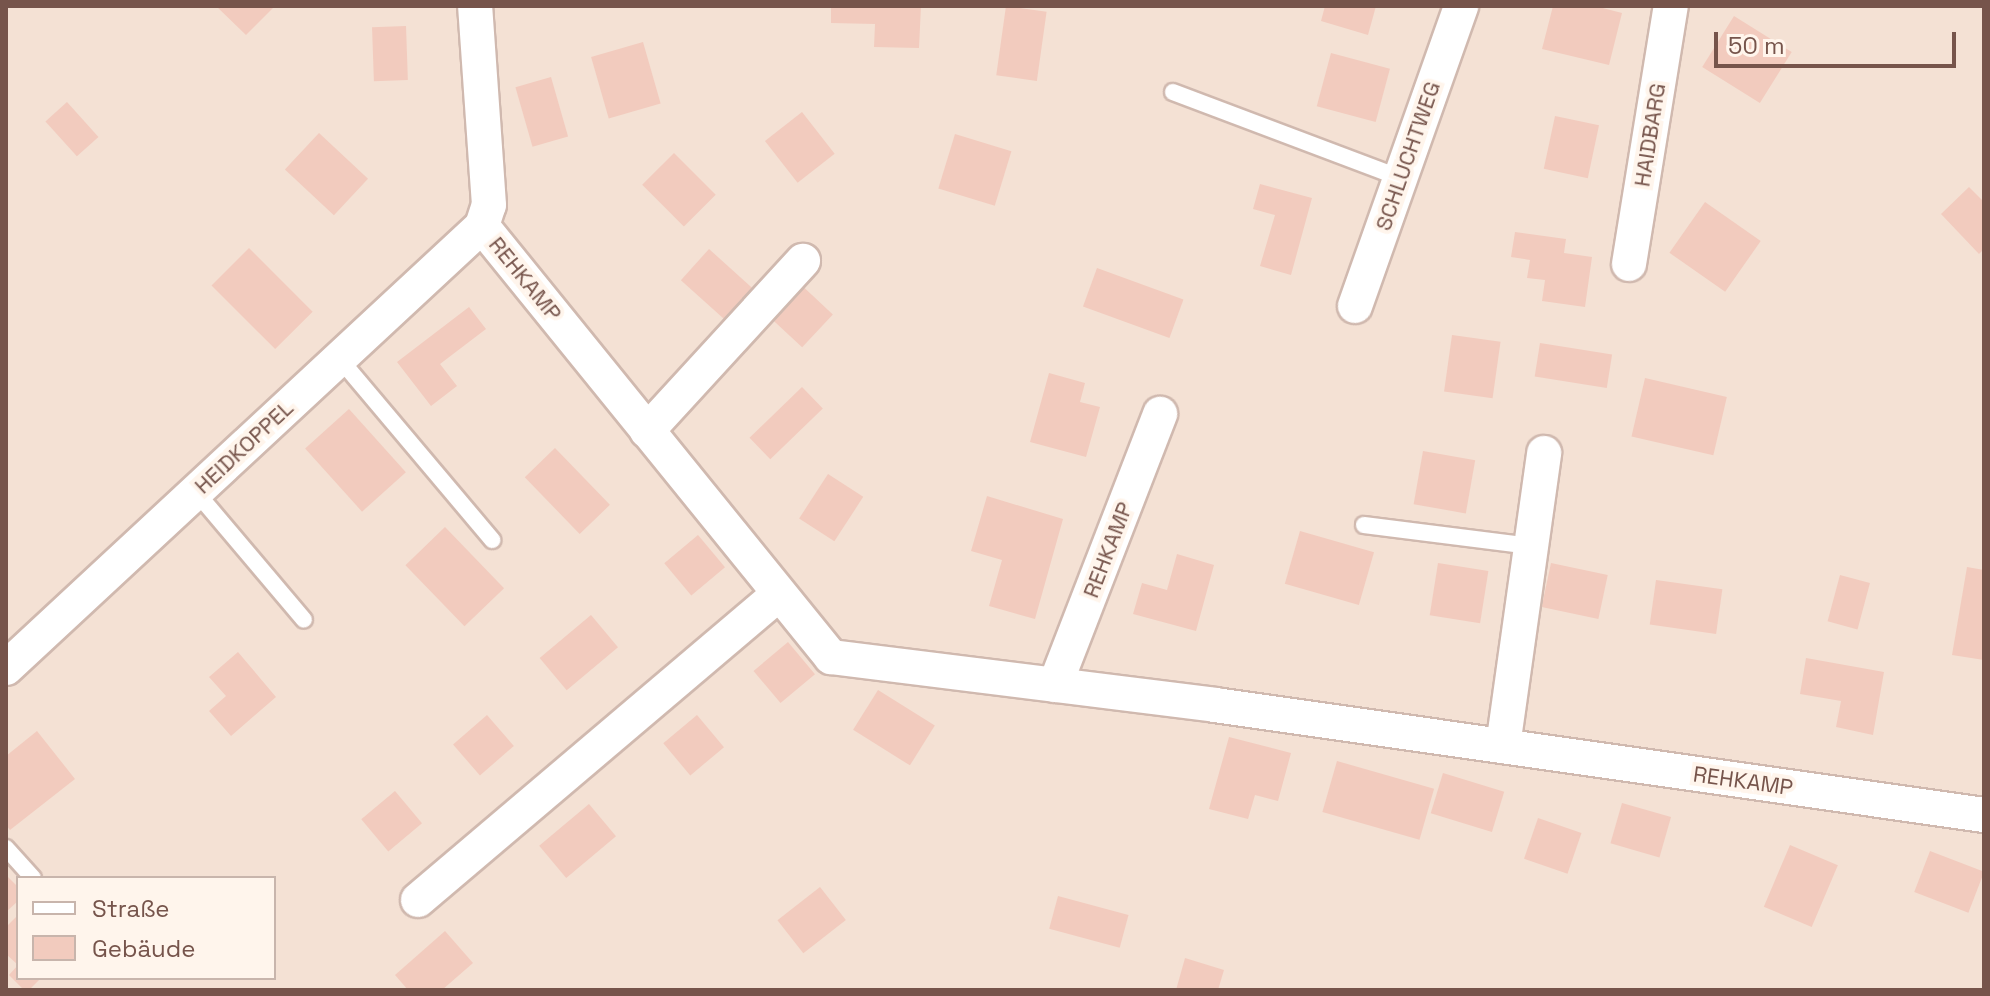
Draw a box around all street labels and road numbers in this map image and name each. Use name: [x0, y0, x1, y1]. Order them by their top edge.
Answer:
street label: SCHLUCHTWEG: [1370, 78, 1446, 234]
street label: HAIDBARG: [1629, 81, 1671, 189]
street label: REHKAMP: [483, 232, 567, 326]
street label: HEIDKOPPEL: [189, 395, 299, 499]
street label: REHKAMP: [1078, 498, 1138, 602]
street label: REHKAMP: [1692, 761, 1794, 801]

